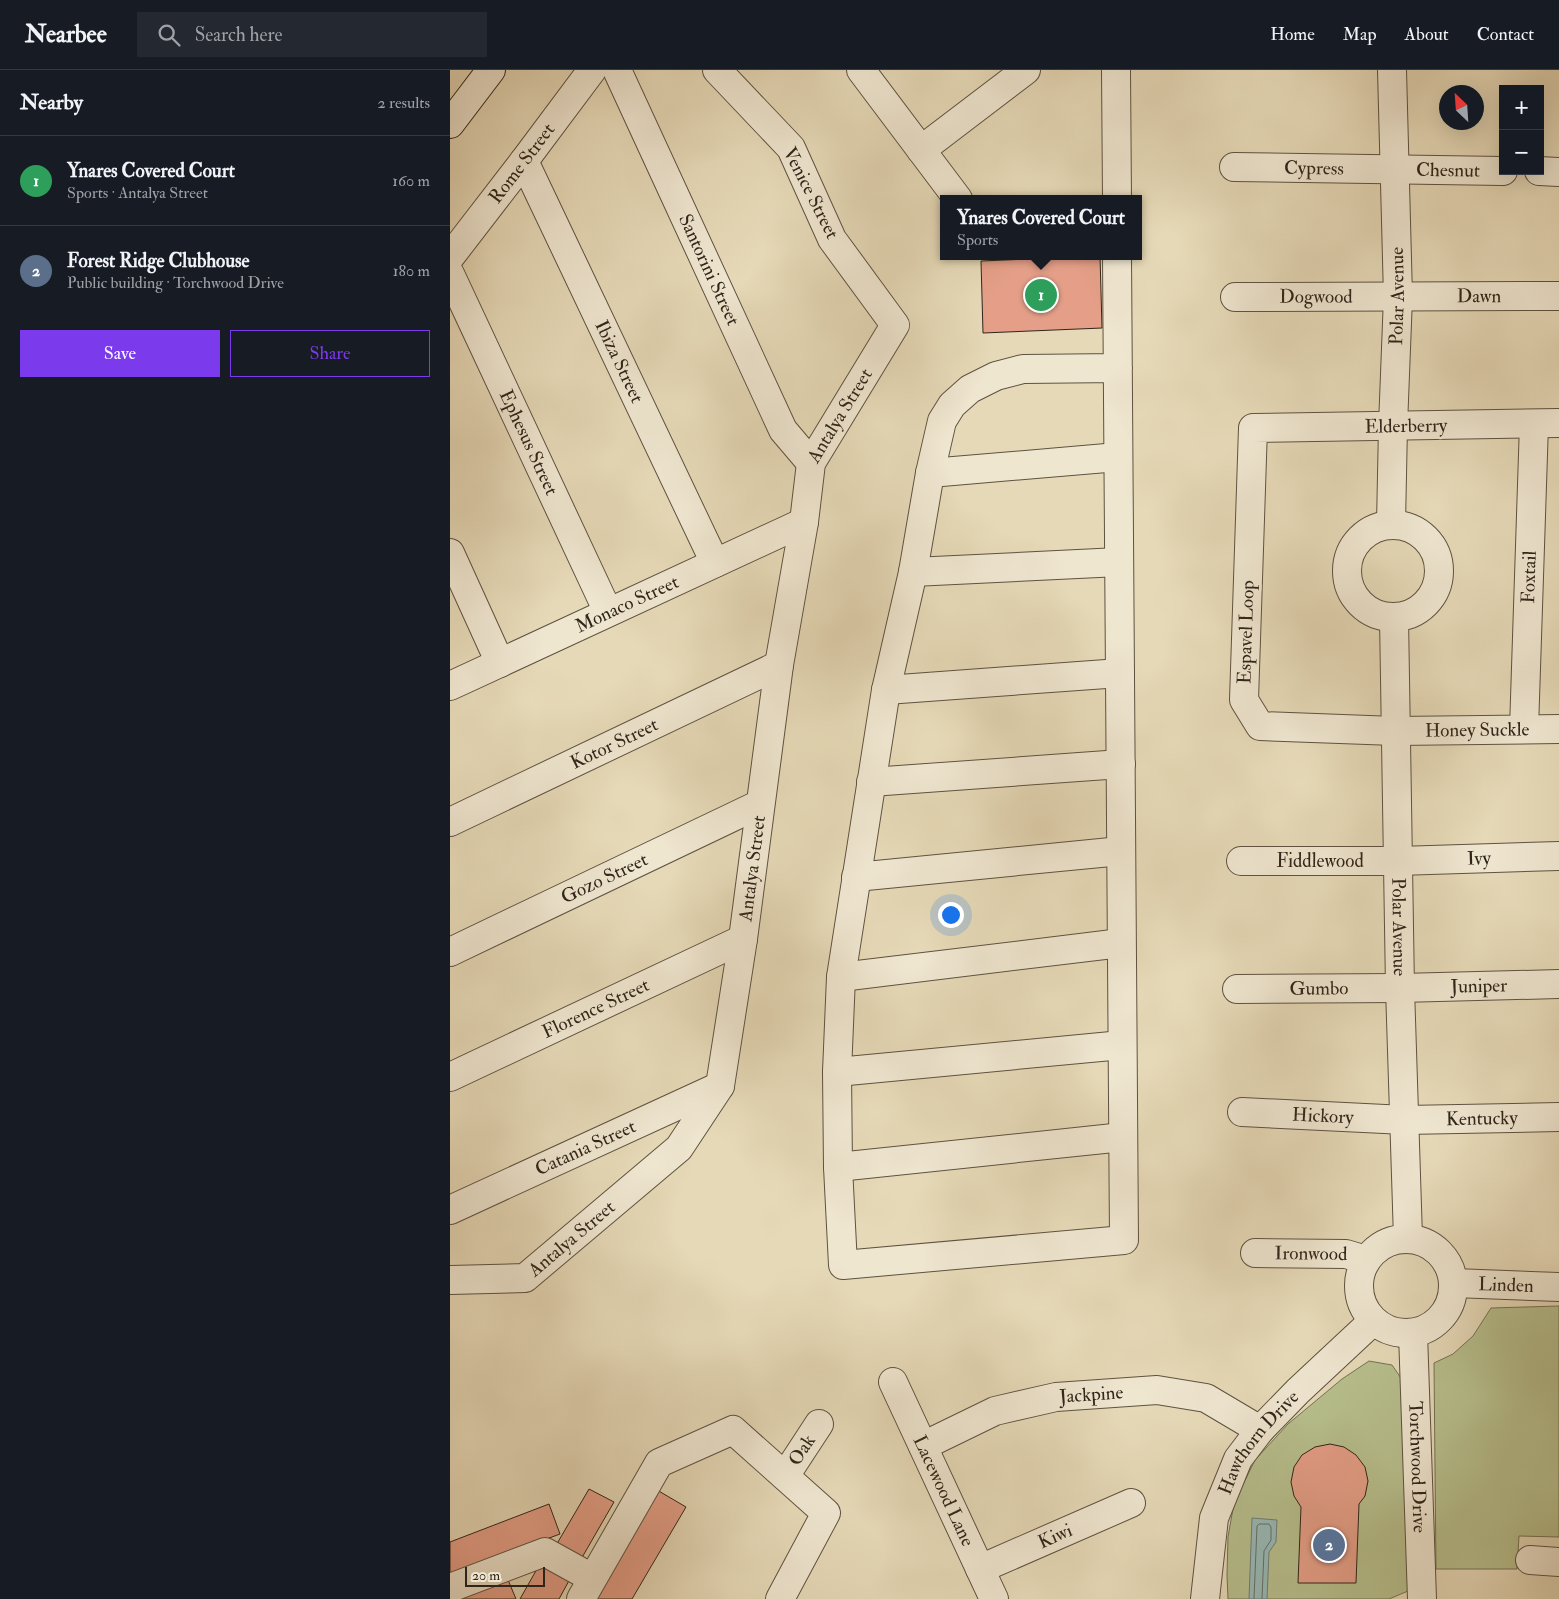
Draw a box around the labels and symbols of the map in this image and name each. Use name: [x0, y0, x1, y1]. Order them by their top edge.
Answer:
north arrow: [1439, 85, 1484, 130]
street label: Rome Street: [484, 118, 560, 209]
street label: Venice Street: [778, 143, 844, 243]
street label: Cypress: [1284, 156, 1344, 181]
street label: Chesnut: [1416, 158, 1480, 183]
street label: Santorini Street: [673, 210, 745, 329]
street label: Polar Avenue: [1384, 247, 1410, 346]
pin: 1: [1025, 276, 1057, 314]
street label: Dawn: [1457, 284, 1502, 308]
street label: Dogwood: [1279, 285, 1353, 309]
street label: Ibiza Street: [589, 316, 649, 407]
street label: Antalya Street: [801, 364, 878, 468]
street label: Ephesus Street: [494, 386, 564, 499]
street label: Elderberry: [1364, 413, 1448, 439]
street label: Foxtail: [1516, 550, 1542, 604]
street label: Monaco Street: [571, 570, 683, 638]
street label: Espavel Loop: [1232, 580, 1261, 684]
street label: Kotor Street: [567, 712, 662, 775]
street label: Honey Suckle: [1425, 717, 1530, 743]
street label: Antalya Street: [733, 814, 771, 924]
street label: Ivy: [1467, 846, 1492, 871]
street label: Gozo Street: [557, 847, 652, 909]
street label: Fiddlewood: [1276, 849, 1364, 873]
street label: Polar Avenue: [1386, 878, 1412, 976]
your location: [938, 902, 964, 928]
street label: Florence Street: [538, 973, 653, 1044]
street label: Juniper: [1449, 973, 1508, 999]
street label: Gumbo: [1289, 976, 1349, 1001]
street label: Hickory: [1292, 1102, 1355, 1129]
street label: Kentucky: [1446, 1106, 1519, 1131]
street label: Catania Street: [531, 1114, 640, 1181]
street label: Antalya Street: [522, 1195, 620, 1283]
street label: Ironwood: [1275, 1241, 1348, 1266]
street label: Linden: [1478, 1272, 1534, 1298]
street label: Jackpine: [1057, 1380, 1124, 1409]
street label: Hawthorn Drive: [1213, 1385, 1304, 1498]
street label: Torchwood Drive: [1403, 1401, 1432, 1533]
street label: Oak: [783, 1430, 821, 1470]
street label: Lacewood Lane: [907, 1431, 980, 1550]
street label: Kiwi: [1034, 1518, 1076, 1554]
pin: 2: [1313, 1526, 1345, 1564]
scale bar: [465, 1564, 545, 1587]

